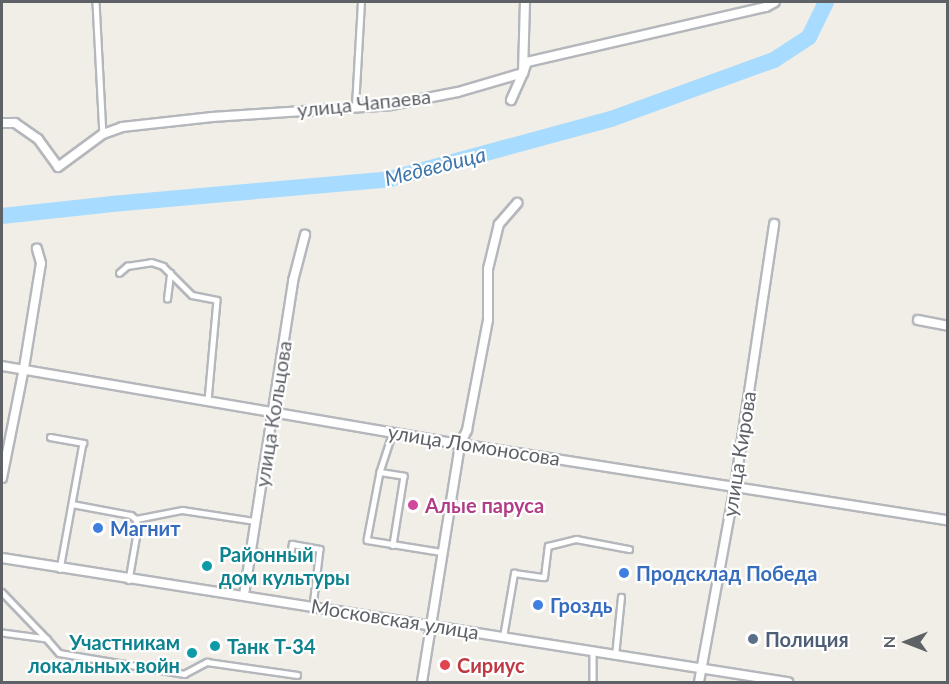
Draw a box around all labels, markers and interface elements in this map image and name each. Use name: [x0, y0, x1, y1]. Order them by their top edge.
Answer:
street label: улица Чапаева: [296, 84, 432, 122]
water label: Медведица: [382, 141, 488, 191]
street label: улица Кольцова: [250, 339, 296, 489]
street label: улица Кирова: [717, 389, 761, 519]
street label: улица Ломоносова: [386, 420, 562, 470]
place label: Алые паруса: [425, 493, 544, 517]
marker: Алые паруса: [406, 498, 420, 512]
place label: Магнит: [110, 516, 181, 540]
marker: Магнит: [91, 521, 105, 535]
place label: Районный дом культуры: [219, 542, 350, 589]
marker: Районный дом культуры: [200, 559, 214, 573]
place label: Продсклад Победа: [636, 561, 817, 585]
marker: Продсклад Победа: [617, 566, 631, 580]
place label: Гроздь: [550, 593, 613, 617]
street label: Московская улица: [309, 594, 481, 644]
marker: Гроздь: [531, 598, 545, 612]
north arrow: [877, 612, 937, 672]
place label: Полиция: [765, 627, 849, 651]
place label: Участникам локальных войн: [28, 630, 180, 677]
marker: Полиция: [746, 632, 760, 646]
place label: Танк Т-34: [227, 634, 315, 658]
text: N: [879, 636, 898, 648]
marker: Танк Т-34: [208, 639, 222, 653]
marker: Участникам локальных войн: [185, 646, 199, 660]
place label: Сириус: [457, 653, 525, 677]
marker: Сириус: [438, 658, 452, 672]

